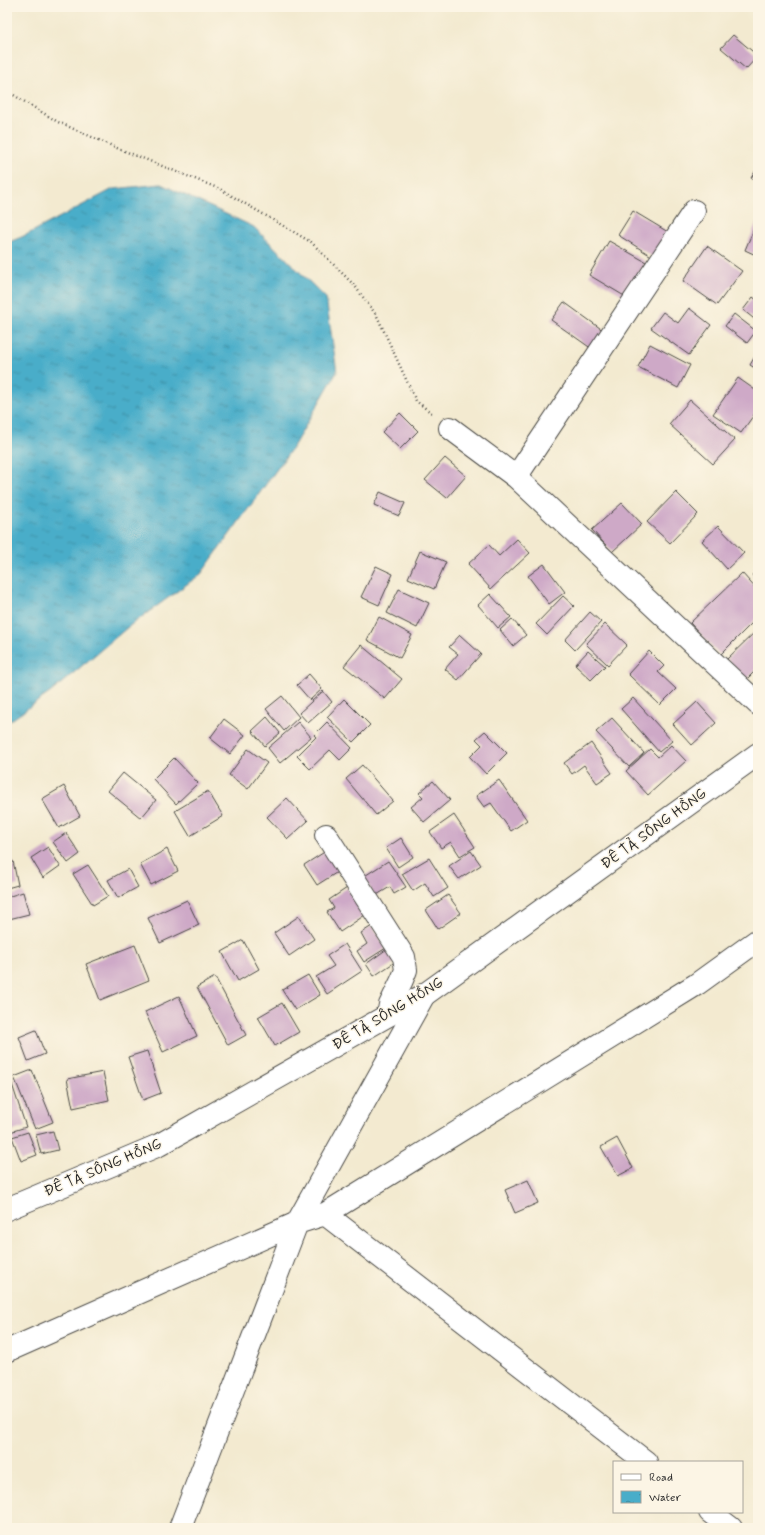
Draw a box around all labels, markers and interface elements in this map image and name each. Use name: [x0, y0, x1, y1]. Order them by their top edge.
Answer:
street label: ĐÊ TẢ SÔNG HỒNG: [596, 783, 711, 874]
street label: ĐÊ TẢ SÔNG HỒNG: [328, 972, 447, 1055]
street label: ĐÊ TẢ SÔNG HỒNG: [41, 1133, 165, 1202]
legend: [613, 1461, 743, 1513]
text: Road: [649, 1470, 673, 1486]
text: Water: [649, 1490, 681, 1506]

